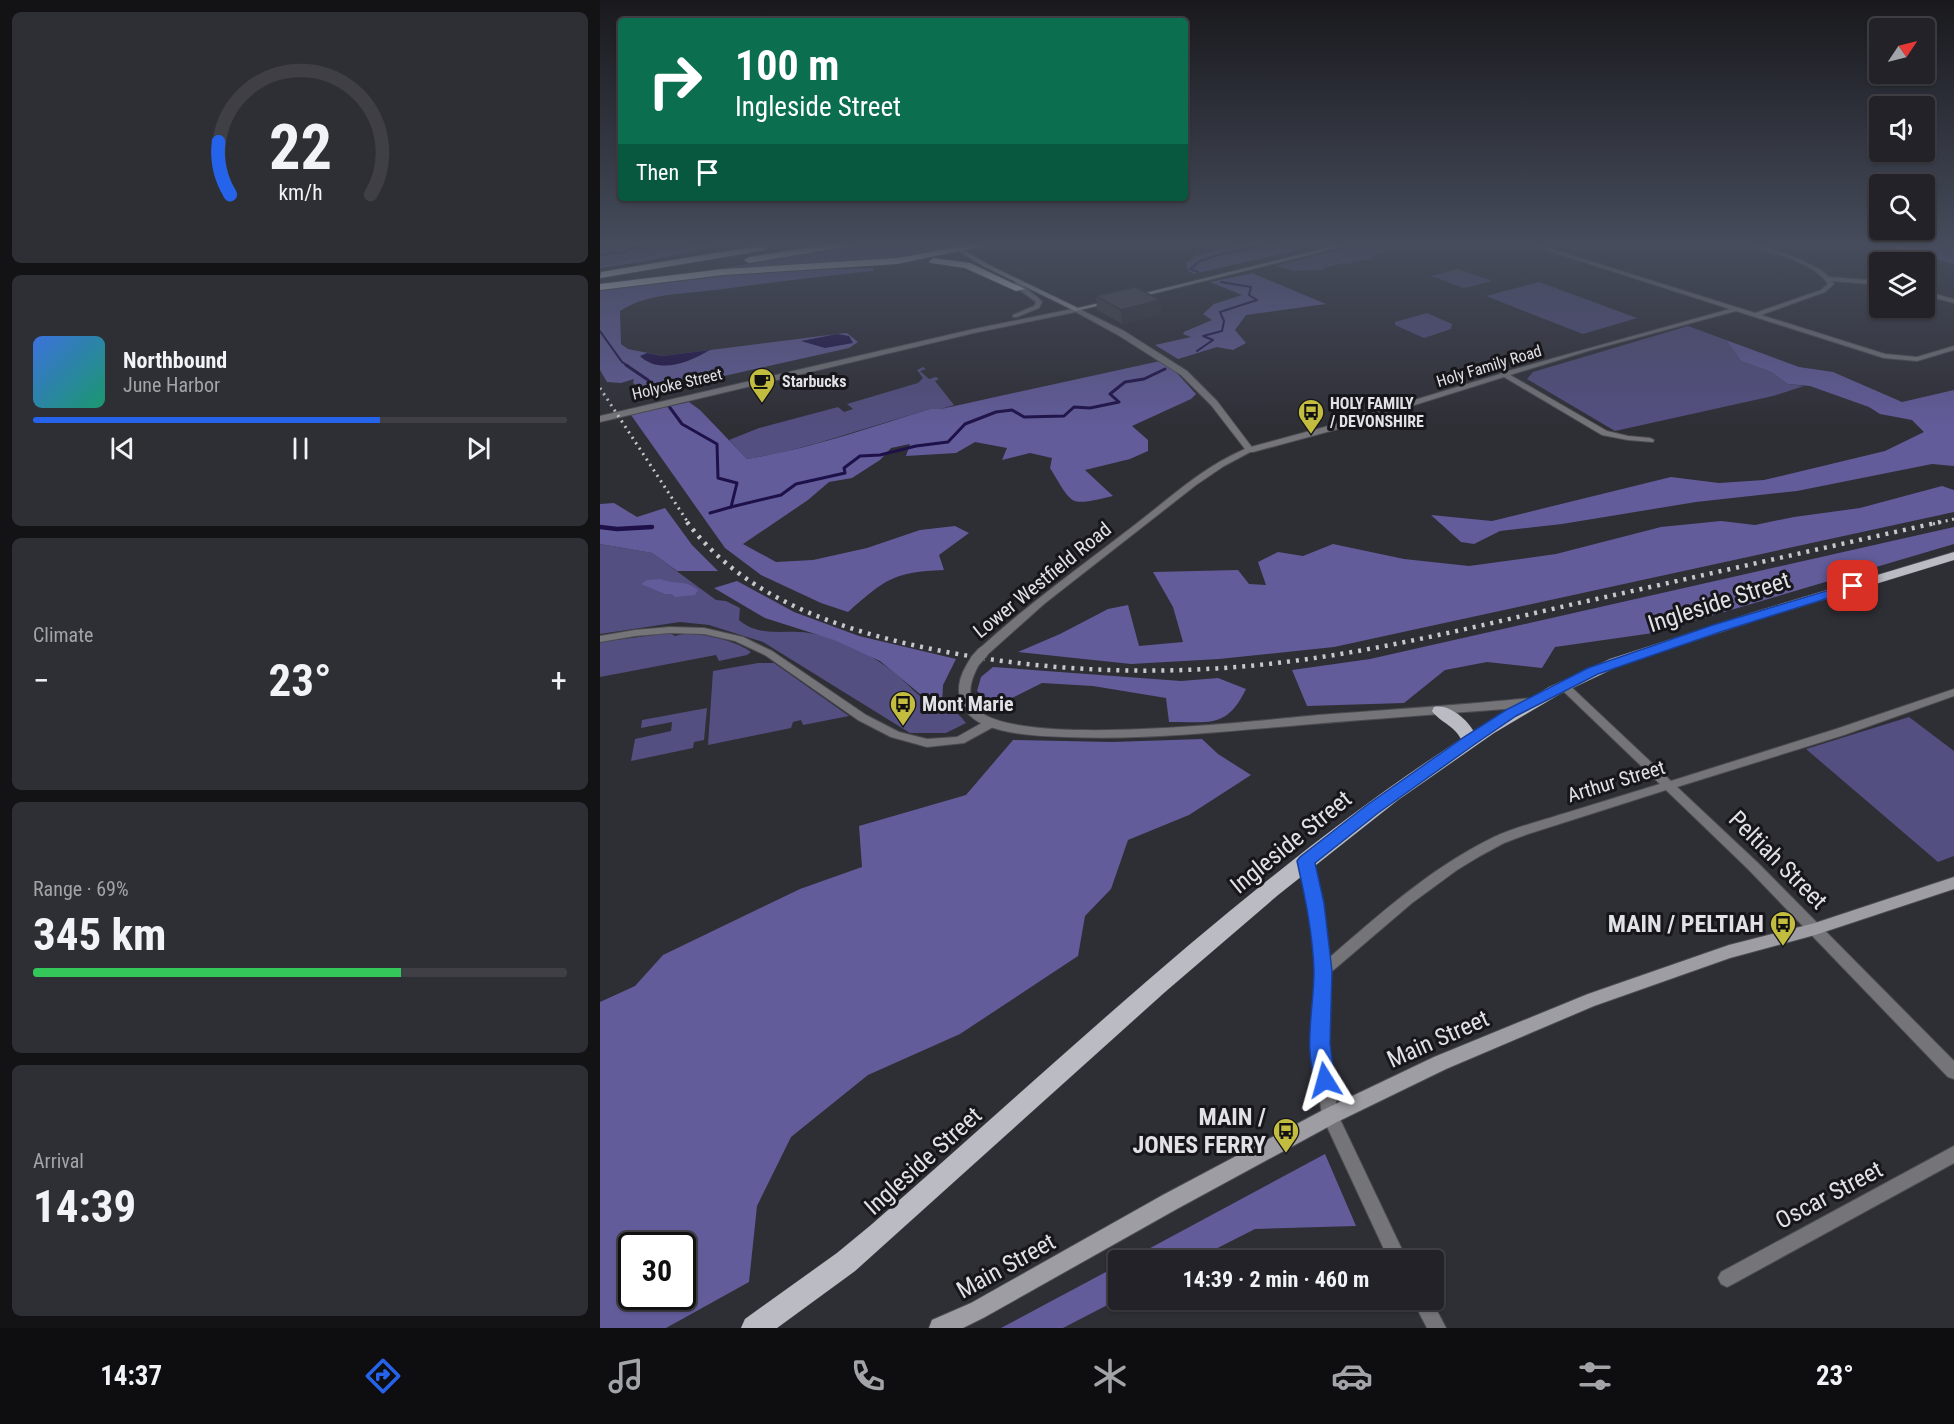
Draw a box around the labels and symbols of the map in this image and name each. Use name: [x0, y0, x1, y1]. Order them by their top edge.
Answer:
north arrow: [1869, 18, 1935, 84]
street label: Holy Family Road: [1434, 341, 1544, 391]
street label: Holyoke Street: [630, 364, 724, 404]
cafe icon: Starbucks: [747, 366, 777, 404]
place label: Starbucks: [782, 372, 846, 391]
place label: HOLY FAMILY / DEVONSHIRE: [1329, 394, 1424, 431]
bus stop icon: HOLY FAMILY / DEVONSHIRE: [1296, 397, 1326, 435]
street label: Lower Westfield Road: [968, 517, 1116, 643]
pin: [1827, 560, 1878, 611]
street label: Ingleside Street: [1644, 566, 1794, 638]
bus stop icon: Mont Marie: [888, 689, 918, 727]
place label: Mont Marie: [922, 692, 1014, 716]
street label: Arthur Street: [1564, 755, 1668, 807]
street label: Ingleside Street: [1225, 785, 1357, 899]
street label: Peltiah Street: [1723, 805, 1833, 915]
bus stop icon: MAIN / PELTIAH: [1768, 909, 1798, 947]
place label: MAIN / PELTIAH: [1608, 910, 1764, 938]
street label: Main Street: [1383, 1004, 1493, 1074]
position arrow: [1293, 1048, 1357, 1112]
street label: Ingleside Street: [859, 1101, 987, 1221]
place label: MAIN / JONES FERRY: [1133, 1103, 1266, 1159]
bus stop icon: MAIN / JONES FERRY: [1271, 1116, 1301, 1154]
street label: Oscar Street: [1771, 1155, 1887, 1235]
street label: Main Street: [952, 1227, 1060, 1305]
speed limit sign: 30: [618, 1232, 696, 1310]

